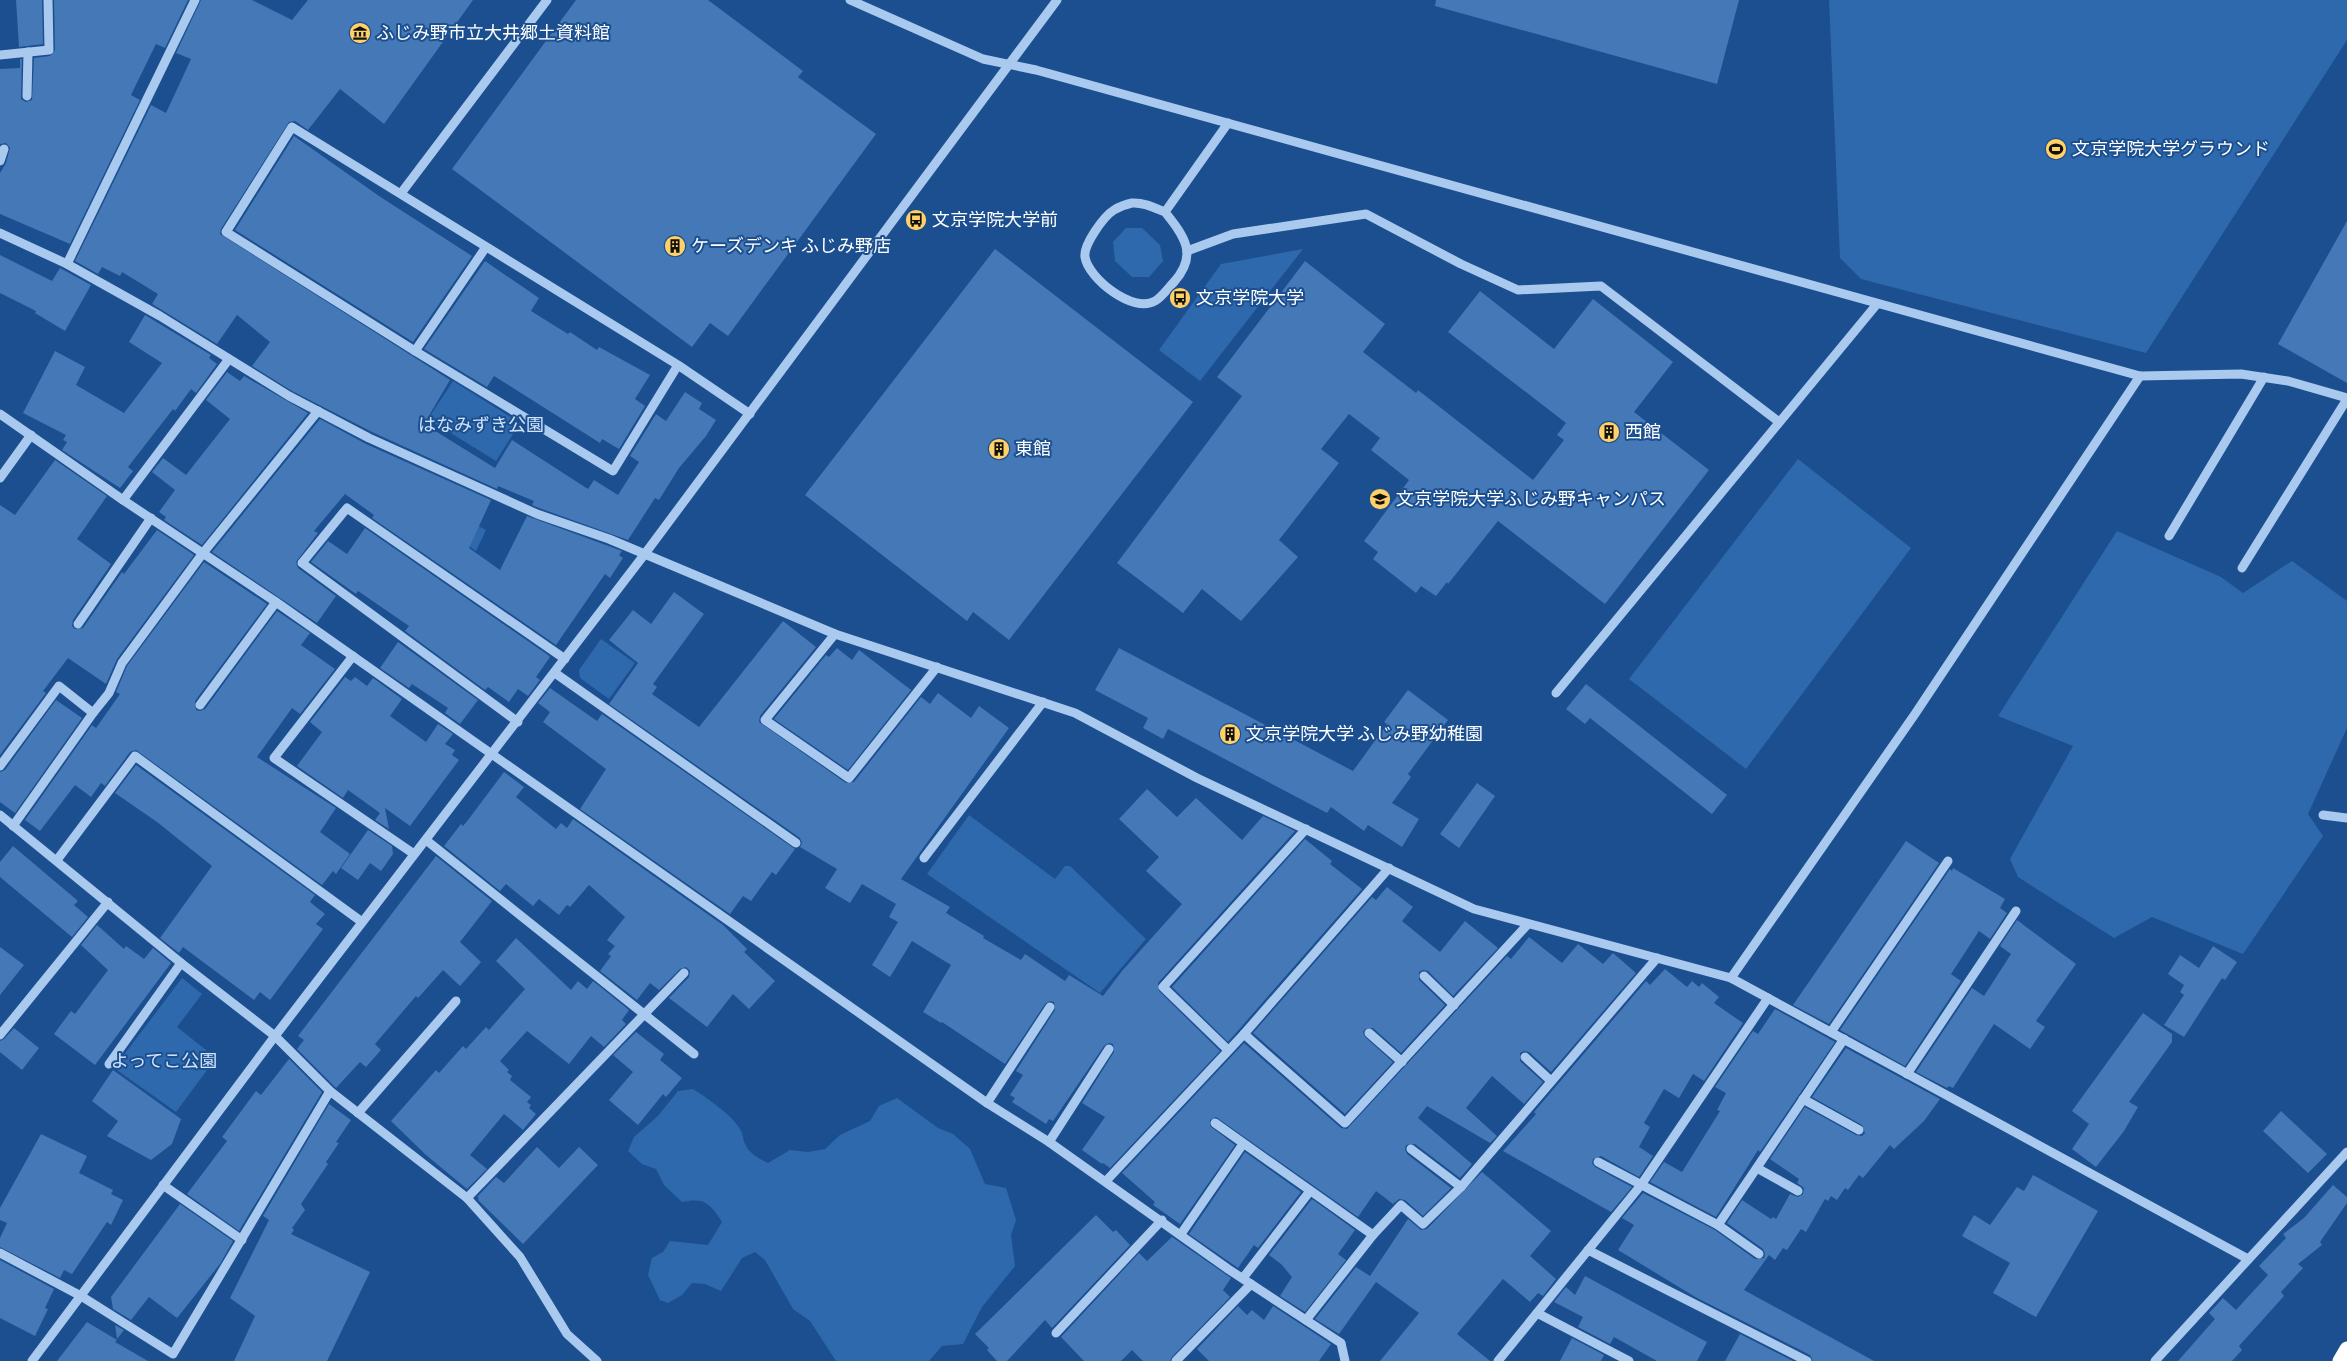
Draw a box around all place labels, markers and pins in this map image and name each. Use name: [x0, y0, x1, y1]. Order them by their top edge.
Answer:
museum icon: ふじみ野市立大井郷土資料館: [348, 21, 372, 45]
place label: ふじみ野市立大井郷土資料館: [376, 23, 610, 43]
sports icon: 文京学院大学グラウンド: [2044, 137, 2068, 161]
place label: 文京学院大学グラウンド: [2072, 139, 2270, 159]
bus stop icon: 文京学院大学前: [904, 208, 928, 232]
place label: 文京学院大学前: [932, 210, 1058, 230]
building icon: ケーズデンキ ふじみ野店: [663, 234, 687, 258]
place label: ケーズデンキ ふじみ野店: [691, 236, 891, 256]
bus stop icon: 文京学院大学: [1168, 286, 1192, 310]
place label: 文京学院大学: [1196, 288, 1304, 308]
building icon: 西館: [1597, 420, 1621, 444]
place label: 西館: [1625, 423, 1661, 442]
building icon: 東館: [987, 437, 1011, 461]
place label: 東館: [1015, 440, 1051, 459]
school or university icon: 文京学院大学ふじみ野キャンパス: [1368, 487, 1392, 511]
place label: 文京学院大学ふじみ野キャンパス: [1396, 489, 1666, 509]
building icon: 文京学院大学 ふじみ野幼稚園: [1218, 722, 1242, 746]
place label: 文京学院大学 ふじみ野幼稚園: [1246, 724, 1483, 744]

